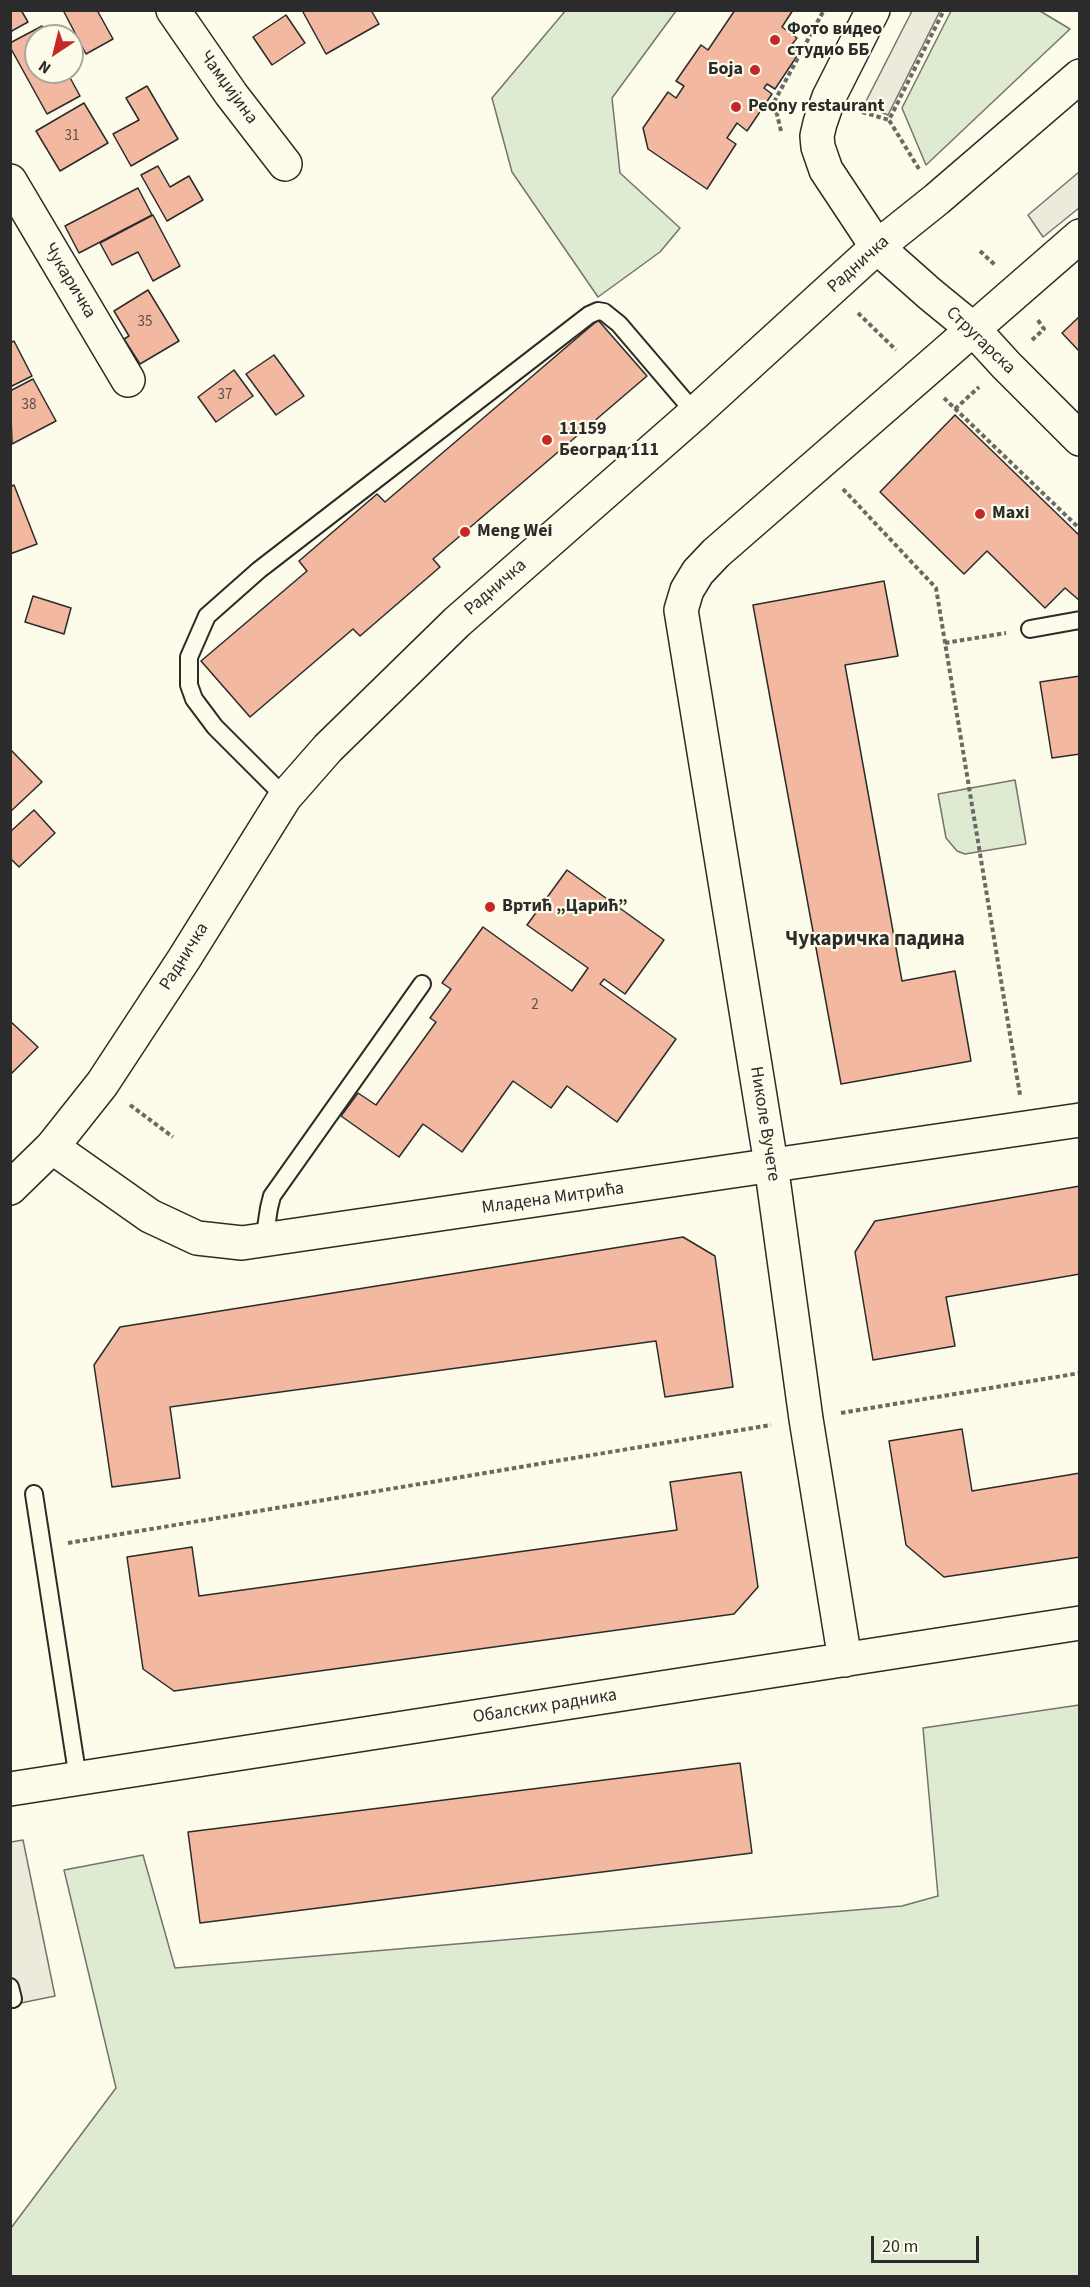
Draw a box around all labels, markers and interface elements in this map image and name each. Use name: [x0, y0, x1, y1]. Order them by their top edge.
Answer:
place label: Фото видео студио ББ: [787, 19, 882, 62]
north arrow: [24, 24, 84, 84]
marker: Фото видео студио ББ: [768, 33, 782, 47]
street label: Чамџијина: [194, 47, 262, 129]
text: N: [34, 55, 55, 79]
place label: Боја: [708, 59, 743, 81]
marker: Боја: [748, 63, 762, 77]
place label: Peony restaurant: [748, 96, 884, 118]
marker: Peony restaurant: [729, 100, 743, 114]
house number: 31: [65, 128, 79, 146]
street label: Радничка: [824, 232, 894, 298]
street label: Чукаричка: [38, 239, 100, 323]
street label: Стругарска: [941, 303, 1019, 379]
house number: 35: [138, 314, 152, 332]
house number: 37: [218, 387, 232, 405]
house number: 38: [22, 397, 36, 415]
place label: 11159 Београд 111: [559, 419, 659, 462]
marker: 11159 Београд 111: [540, 433, 554, 447]
place label: Maxi: [992, 503, 1029, 525]
marker: Maxi: [973, 507, 987, 521]
place label: Meng Wei: [477, 521, 552, 543]
marker: Meng Wei: [458, 525, 472, 539]
street label: Радничка: [460, 555, 532, 621]
place label: Вртић „Царић”: [502, 896, 628, 918]
marker: Вртић „Царић”: [483, 900, 497, 914]
street label: Радничка: [156, 919, 214, 995]
district label: Чукаричка падина: [785, 927, 965, 953]
house number: 2: [531, 997, 539, 1015]
street label: Николе Вучете: [744, 1065, 784, 1183]
street label: Младена Митрића: [480, 1178, 626, 1220]
street label: Обалских радника: [471, 1685, 619, 1729]
scale bar: [874, 2224, 982, 2262]
text: 20 m: [882, 2234, 918, 2259]

